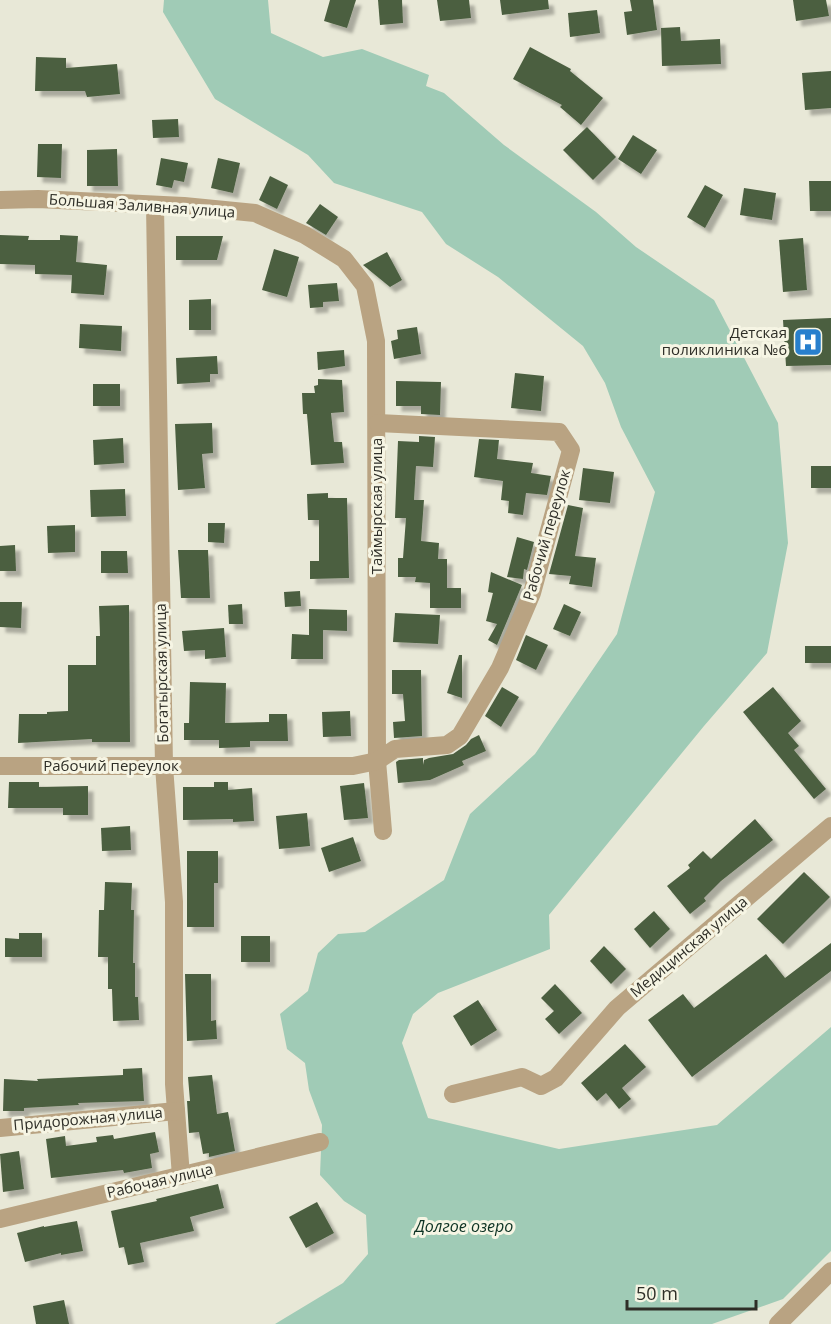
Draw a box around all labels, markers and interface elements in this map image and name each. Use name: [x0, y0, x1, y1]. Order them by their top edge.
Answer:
street label: Большая Заливная улица: [48, 189, 236, 221]
place label: Детская поликлиника №6: [662, 322, 787, 359]
hospital icon: Детская поликлиника №6: [792, 326, 824, 358]
street label: Таймырская улица: [366, 438, 386, 574]
street label: Рабочий переулок: [518, 467, 574, 603]
street label: Богатырская улица: [150, 603, 172, 743]
street label: Рабочий переулок: [43, 755, 179, 775]
street label: Медицинская улица: [625, 891, 751, 1001]
street label: Придорожная улица: [12, 1102, 163, 1134]
street label: Рабочая улица: [105, 1158, 215, 1202]
water label: Долгое озеро: [413, 1215, 513, 1237]
scale bar: [627, 1273, 756, 1311]
text: 50 m: [636, 1281, 678, 1305]

